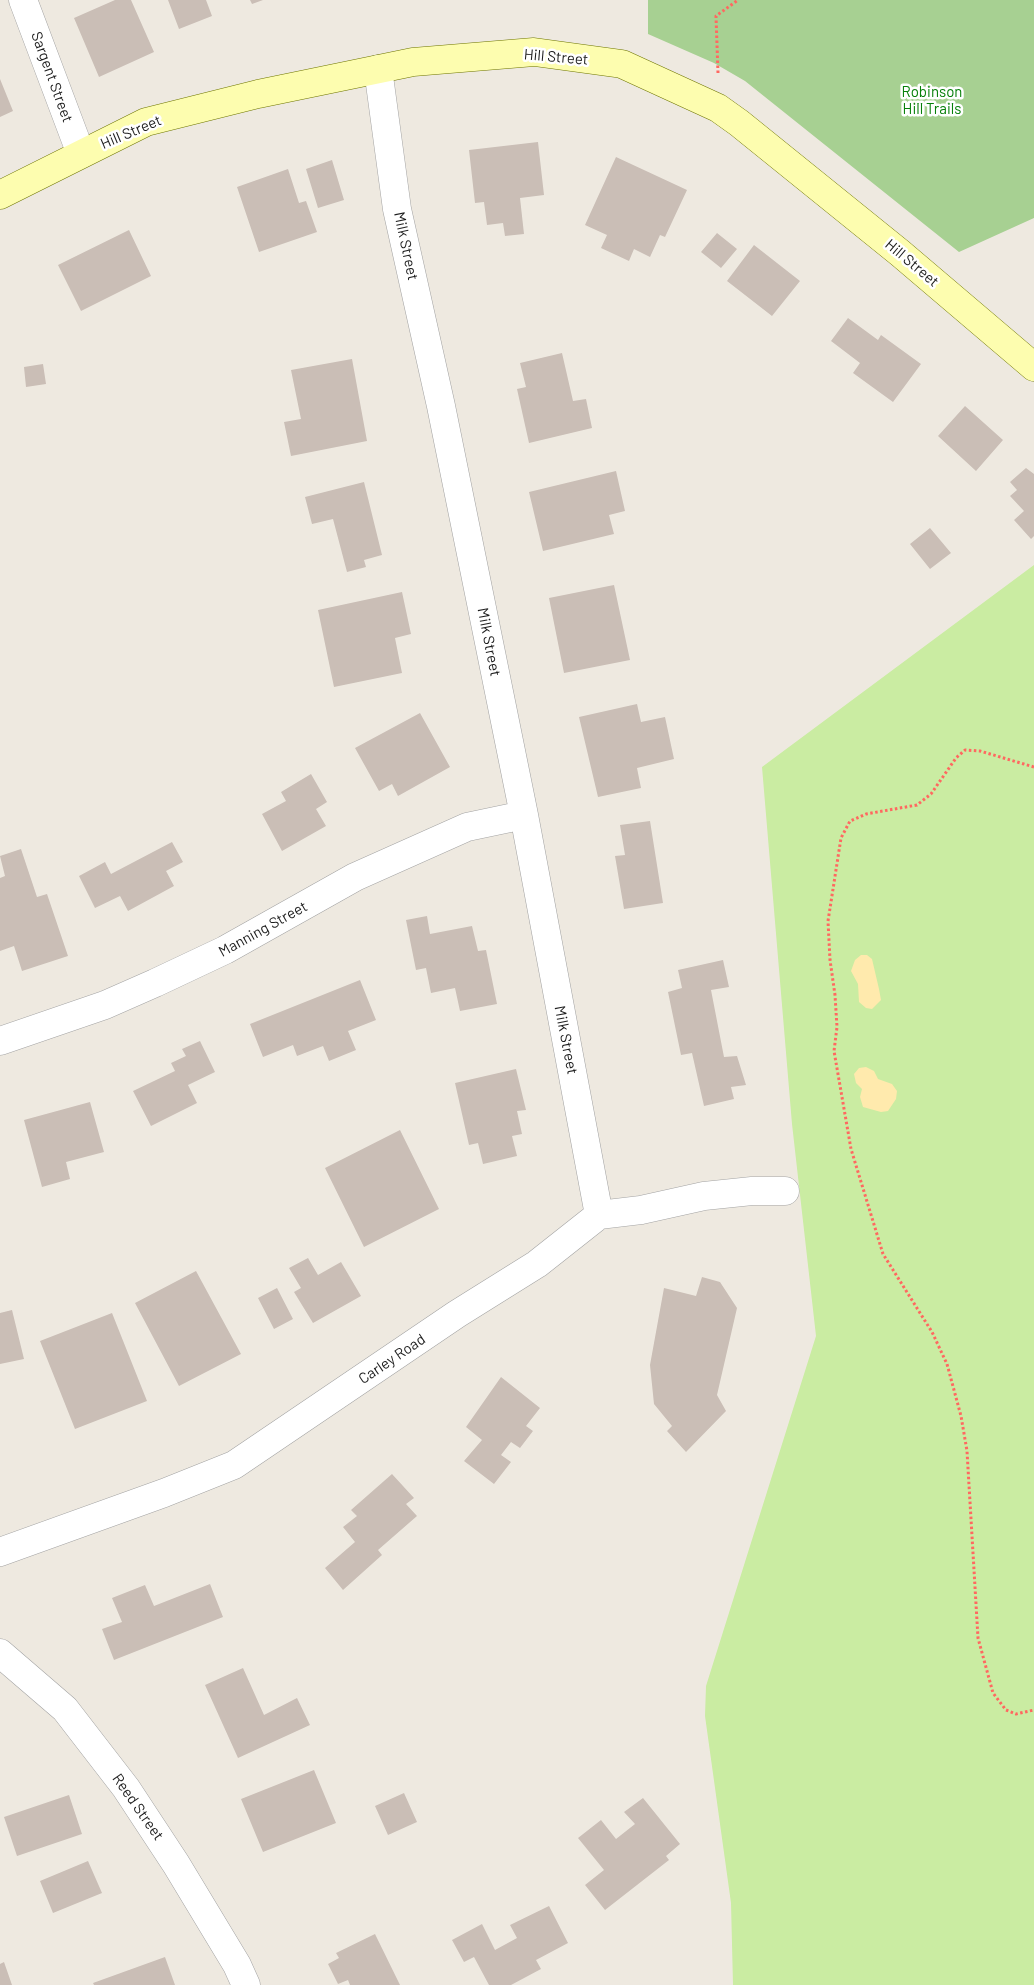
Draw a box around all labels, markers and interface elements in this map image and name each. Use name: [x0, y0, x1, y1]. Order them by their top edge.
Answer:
street label: Sargent Street: [27, 29, 77, 125]
street label: Hill Street: [523, 45, 589, 69]
park label: Robinson Hill Trails: [902, 83, 962, 118]
street label: Hill Street: [98, 111, 164, 153]
street label: Milk Street: [390, 210, 422, 282]
street label: Hill Street: [882, 235, 942, 291]
street label: Milk Street: [474, 606, 504, 678]
street label: Manning Street: [216, 897, 310, 961]
street label: Milk Street: [551, 1004, 581, 1076]
street label: Carley Road: [355, 1330, 429, 1388]
street label: Reed Street: [108, 1770, 168, 1844]

